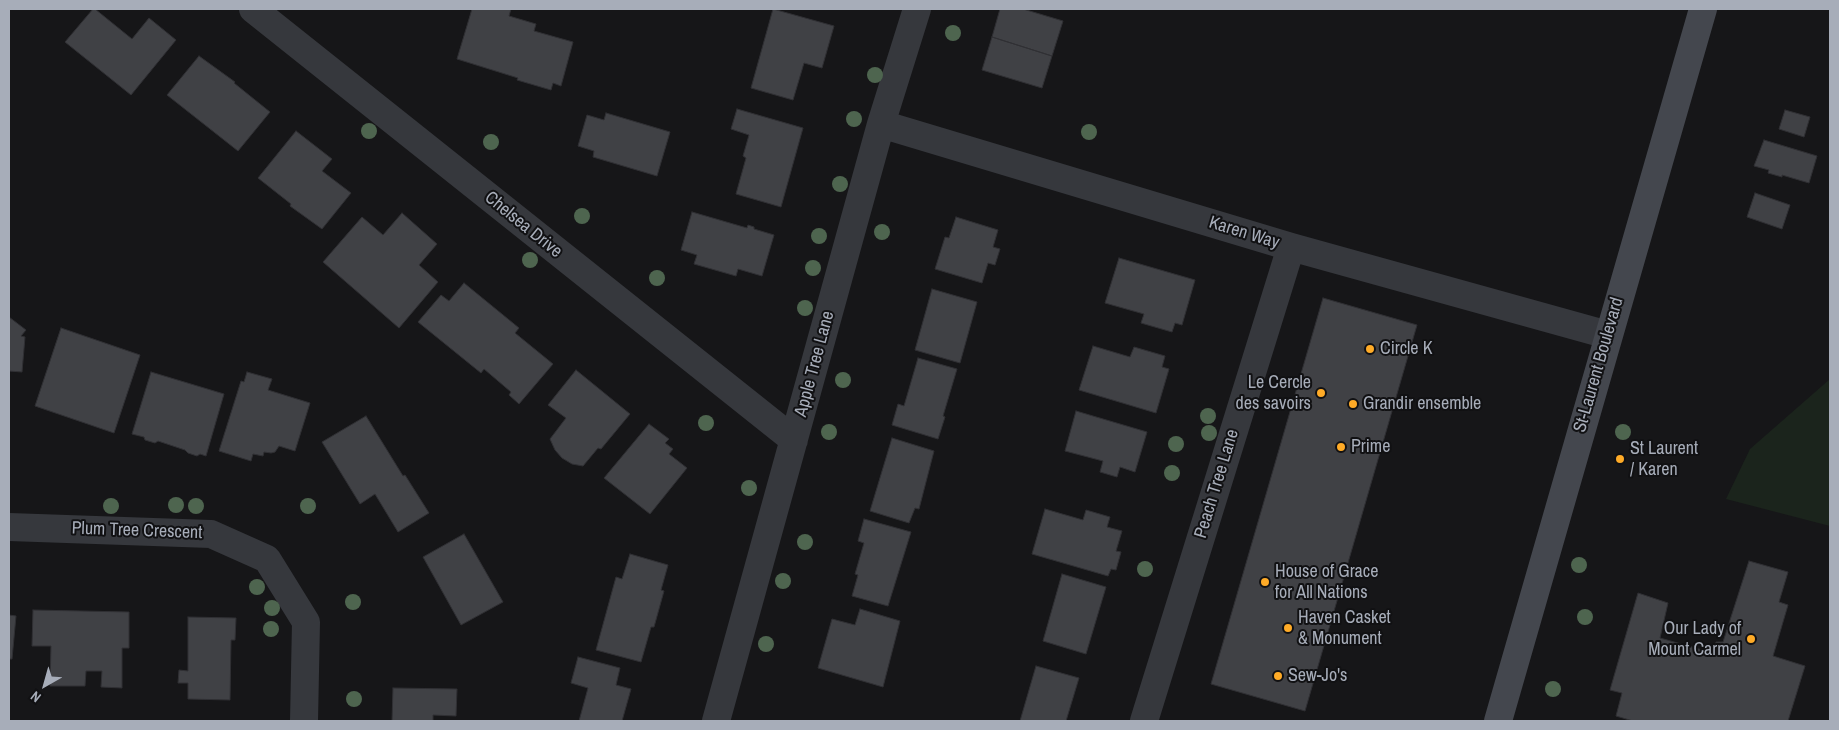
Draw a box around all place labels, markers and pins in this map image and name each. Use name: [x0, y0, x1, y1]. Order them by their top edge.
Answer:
place label: Circle K: [1380, 338, 1432, 360]
marker: Circle K: [1364, 343, 1376, 355]
place label: Le Cercle des savoirs: [1236, 372, 1311, 414]
marker: Le Cercle des savoirs: [1315, 387, 1327, 399]
place label: Grandir ensemble: [1363, 393, 1481, 415]
marker: Grandir ensemble: [1347, 398, 1359, 410]
place label: Prime: [1351, 436, 1390, 458]
place label: St Laurent / Karen: [1630, 438, 1698, 480]
marker: Prime: [1335, 441, 1347, 453]
marker: St Laurent / Karen: [1614, 453, 1626, 465]
place label: House of Grace for All Nations: [1275, 561, 1378, 604]
marker: House of Grace for All Nations: [1259, 576, 1271, 588]
place label: Haven Casket & Monument: [1298, 607, 1391, 650]
place label: Our Lady of Mount Carmel: [1648, 618, 1741, 660]
marker: Haven Casket & Monument: [1282, 622, 1294, 634]
marker: Our Lady of Mount Carmel: [1745, 633, 1757, 645]
place label: Sew-Jo's: [1288, 665, 1347, 687]
marker: Sew-Jo's: [1272, 670, 1284, 682]

